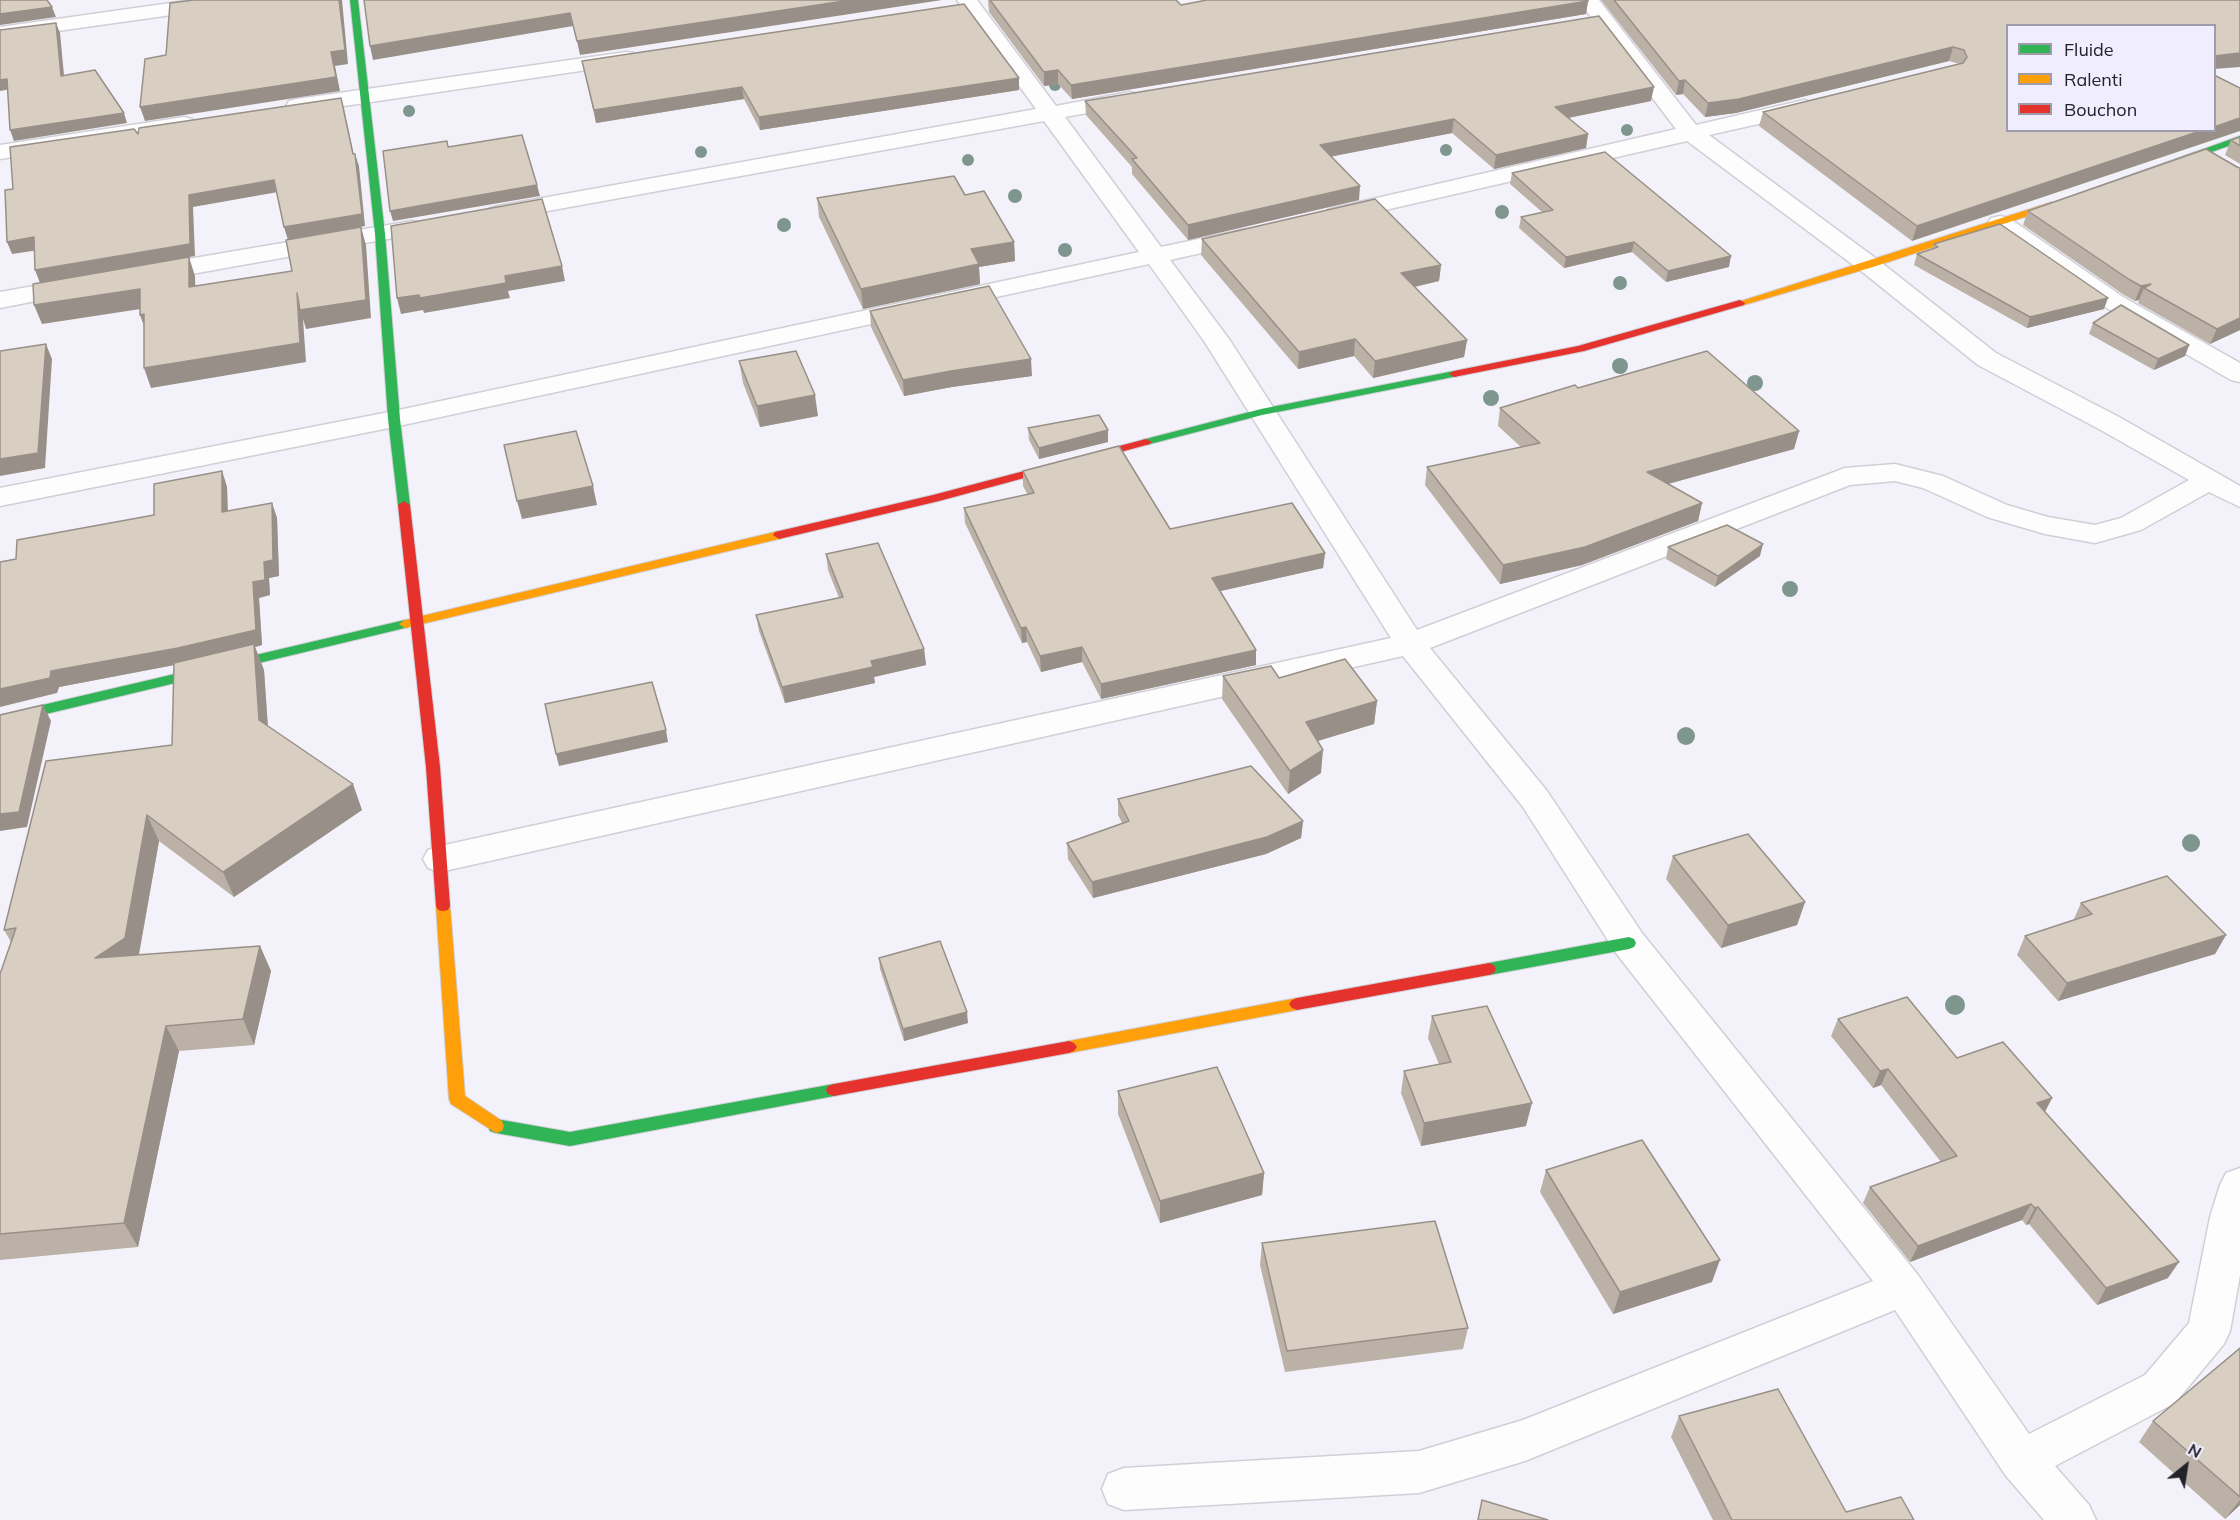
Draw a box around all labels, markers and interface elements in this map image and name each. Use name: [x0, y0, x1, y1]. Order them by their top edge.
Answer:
legend: [2006, 24, 2216, 132]
text: Fluide: [2064, 38, 2114, 61]
text: Ralenti: [2064, 68, 2122, 91]
text: Bouchon: [2064, 98, 2137, 121]
north arrow: [2156, 1436, 2216, 1496]
text: N: [2185, 1439, 2205, 1462]

